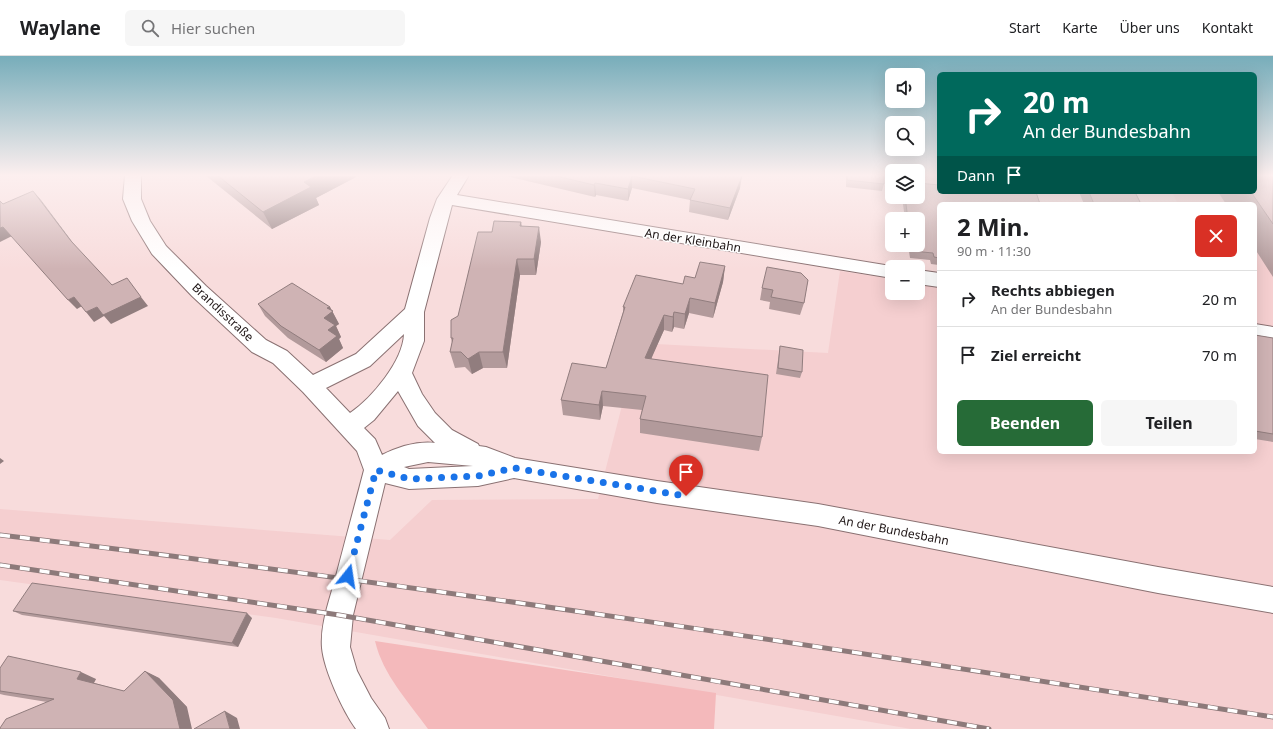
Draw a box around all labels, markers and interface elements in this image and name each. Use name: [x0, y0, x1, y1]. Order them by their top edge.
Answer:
search box: [125, 10, 405, 46]
text: Waylane: [20, 15, 101, 41]
icon: search: [139, 17, 161, 39]
text: Hier suchen: [171, 18, 255, 38]
text: Start: [1009, 18, 1040, 37]
text: Karte: [1062, 18, 1098, 37]
text: Über uns: [1120, 18, 1180, 37]
text: Kontakt: [1202, 18, 1253, 37]
map controls: [885, 68, 925, 300]
button: sound: [885, 68, 925, 108]
text: 20 m: [1023, 83, 1090, 121]
icon: right: [957, 88, 1009, 140]
button: search: [885, 116, 925, 156]
text: An der Bundesbahn: [1023, 119, 1191, 143]
button: layers: [885, 164, 925, 204]
icon: arrive: [1003, 164, 1025, 186]
text: Dann: [957, 165, 995, 185]
text: 2 Min.: [957, 210, 1029, 243]
button: +: [885, 212, 925, 252]
button: close: [1195, 215, 1237, 257]
street label: An der Kleinbahn: [644, 224, 742, 256]
text: 90 m · 11:30: [957, 242, 1031, 260]
button: −: [885, 260, 925, 300]
street label: Brandisstraße: [188, 279, 258, 345]
text: Rechts abbiegen: [991, 280, 1115, 300]
icon: right: [957, 288, 979, 310]
text: 20 m: [1202, 289, 1237, 309]
text: An der Bundesbahn: [991, 300, 1112, 318]
icon: arrive: [957, 344, 979, 366]
text: Ziel erreicht: [991, 345, 1081, 365]
text: 70 m: [1202, 345, 1237, 365]
button: Beenden: [957, 400, 1093, 446]
button: Teilen: [1101, 400, 1237, 446]
pin: [669, 455, 703, 496]
icon: arrive: [675, 461, 697, 483]
street label: An der Bundesbahn: [837, 511, 951, 549]
position arrow: [327, 555, 369, 597]

